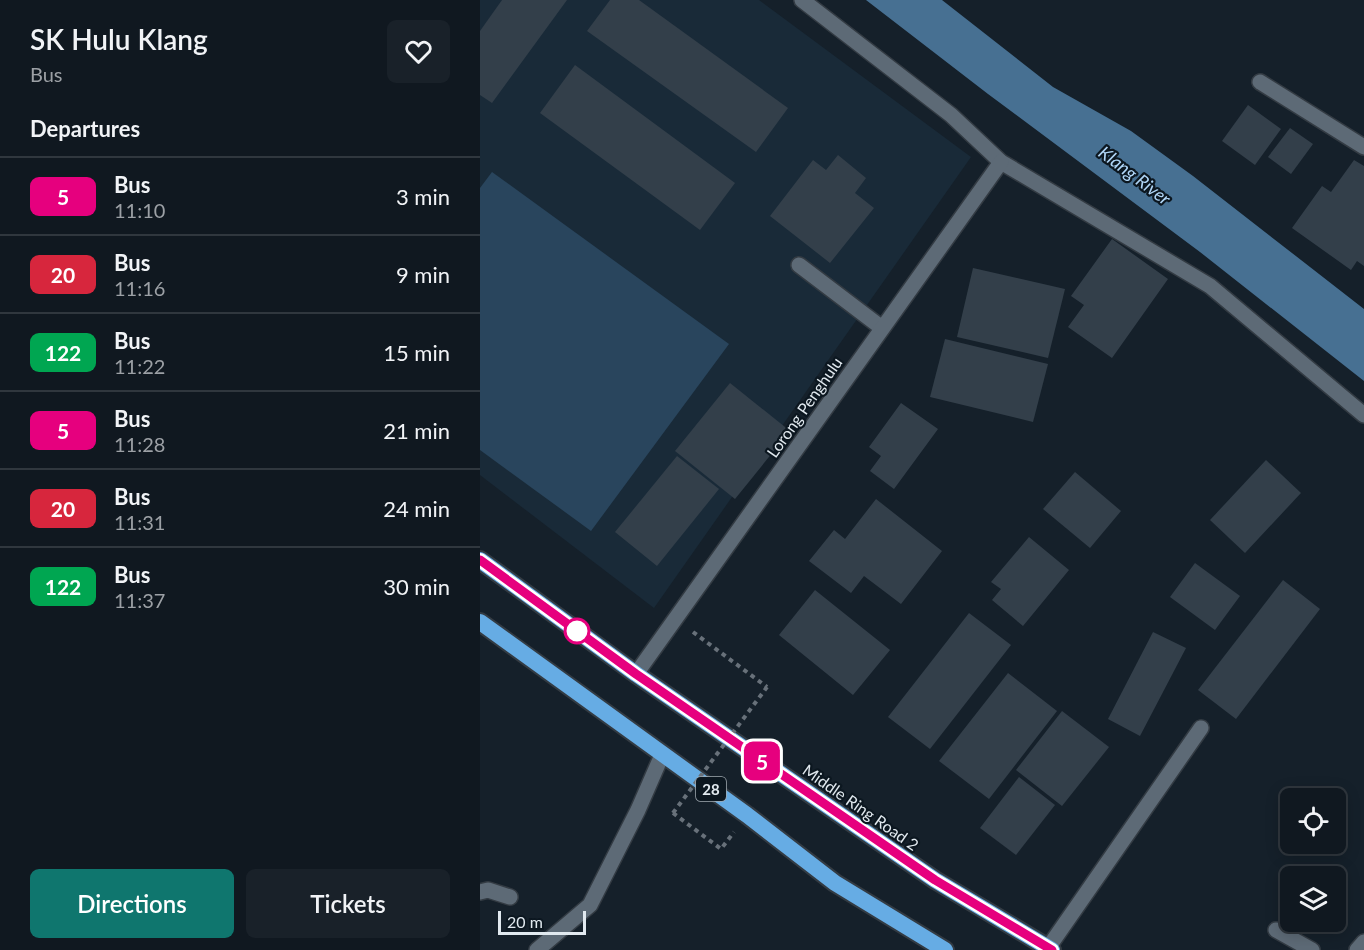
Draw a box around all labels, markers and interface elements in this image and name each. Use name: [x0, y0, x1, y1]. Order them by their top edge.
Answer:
button: heart: [387, 20, 450, 83]
text: SK Hulu Klang: [30, 22, 208, 56]
text: Bus: [30, 62, 63, 86]
text: Departures: [30, 115, 140, 142]
water label: Klang River: [1095, 141, 1176, 210]
text: Bus: [114, 171, 150, 198]
text: 3 min: [396, 183, 450, 210]
text: 5: [57, 184, 69, 209]
text: 11:10: [114, 198, 165, 222]
text: Bus: [114, 249, 150, 276]
text: 9 min: [396, 261, 450, 288]
text: 20: [51, 262, 75, 287]
text: 11:16: [114, 276, 165, 300]
text: Bus: [114, 327, 150, 354]
text: 15 min: [383, 339, 450, 366]
text: 122: [45, 340, 81, 365]
street label: Lorong Penghulu: [762, 353, 846, 461]
text: 11:22: [114, 354, 165, 378]
text: Bus: [114, 405, 150, 432]
text: 21 min: [383, 417, 450, 444]
text: 5: [57, 418, 69, 443]
text: 11:28: [114, 432, 165, 456]
text: Bus: [114, 483, 150, 510]
text: 24 min: [383, 495, 450, 522]
text: 20: [51, 496, 75, 521]
text: 11:31: [114, 510, 165, 534]
text: Bus: [114, 561, 150, 588]
text: 30 min: [383, 573, 450, 600]
text: 122: [45, 574, 81, 599]
text: 11:37: [114, 588, 165, 612]
unlabelled marker: [564, 618, 590, 644]
line badge: 5: [742, 742, 782, 780]
text: 5: [756, 749, 768, 774]
street label: Middle Ring Road 2: [800, 760, 922, 854]
road number: 28: [696, 777, 726, 801]
map controls: [1280, 788, 1346, 932]
button: locate: [1280, 788, 1346, 854]
button: layers: [1280, 866, 1346, 932]
button: Directions: [30, 869, 234, 938]
button: Tickets: [246, 869, 450, 938]
scale bar: [498, 908, 586, 936]
text: 20 m: [507, 912, 543, 931]

